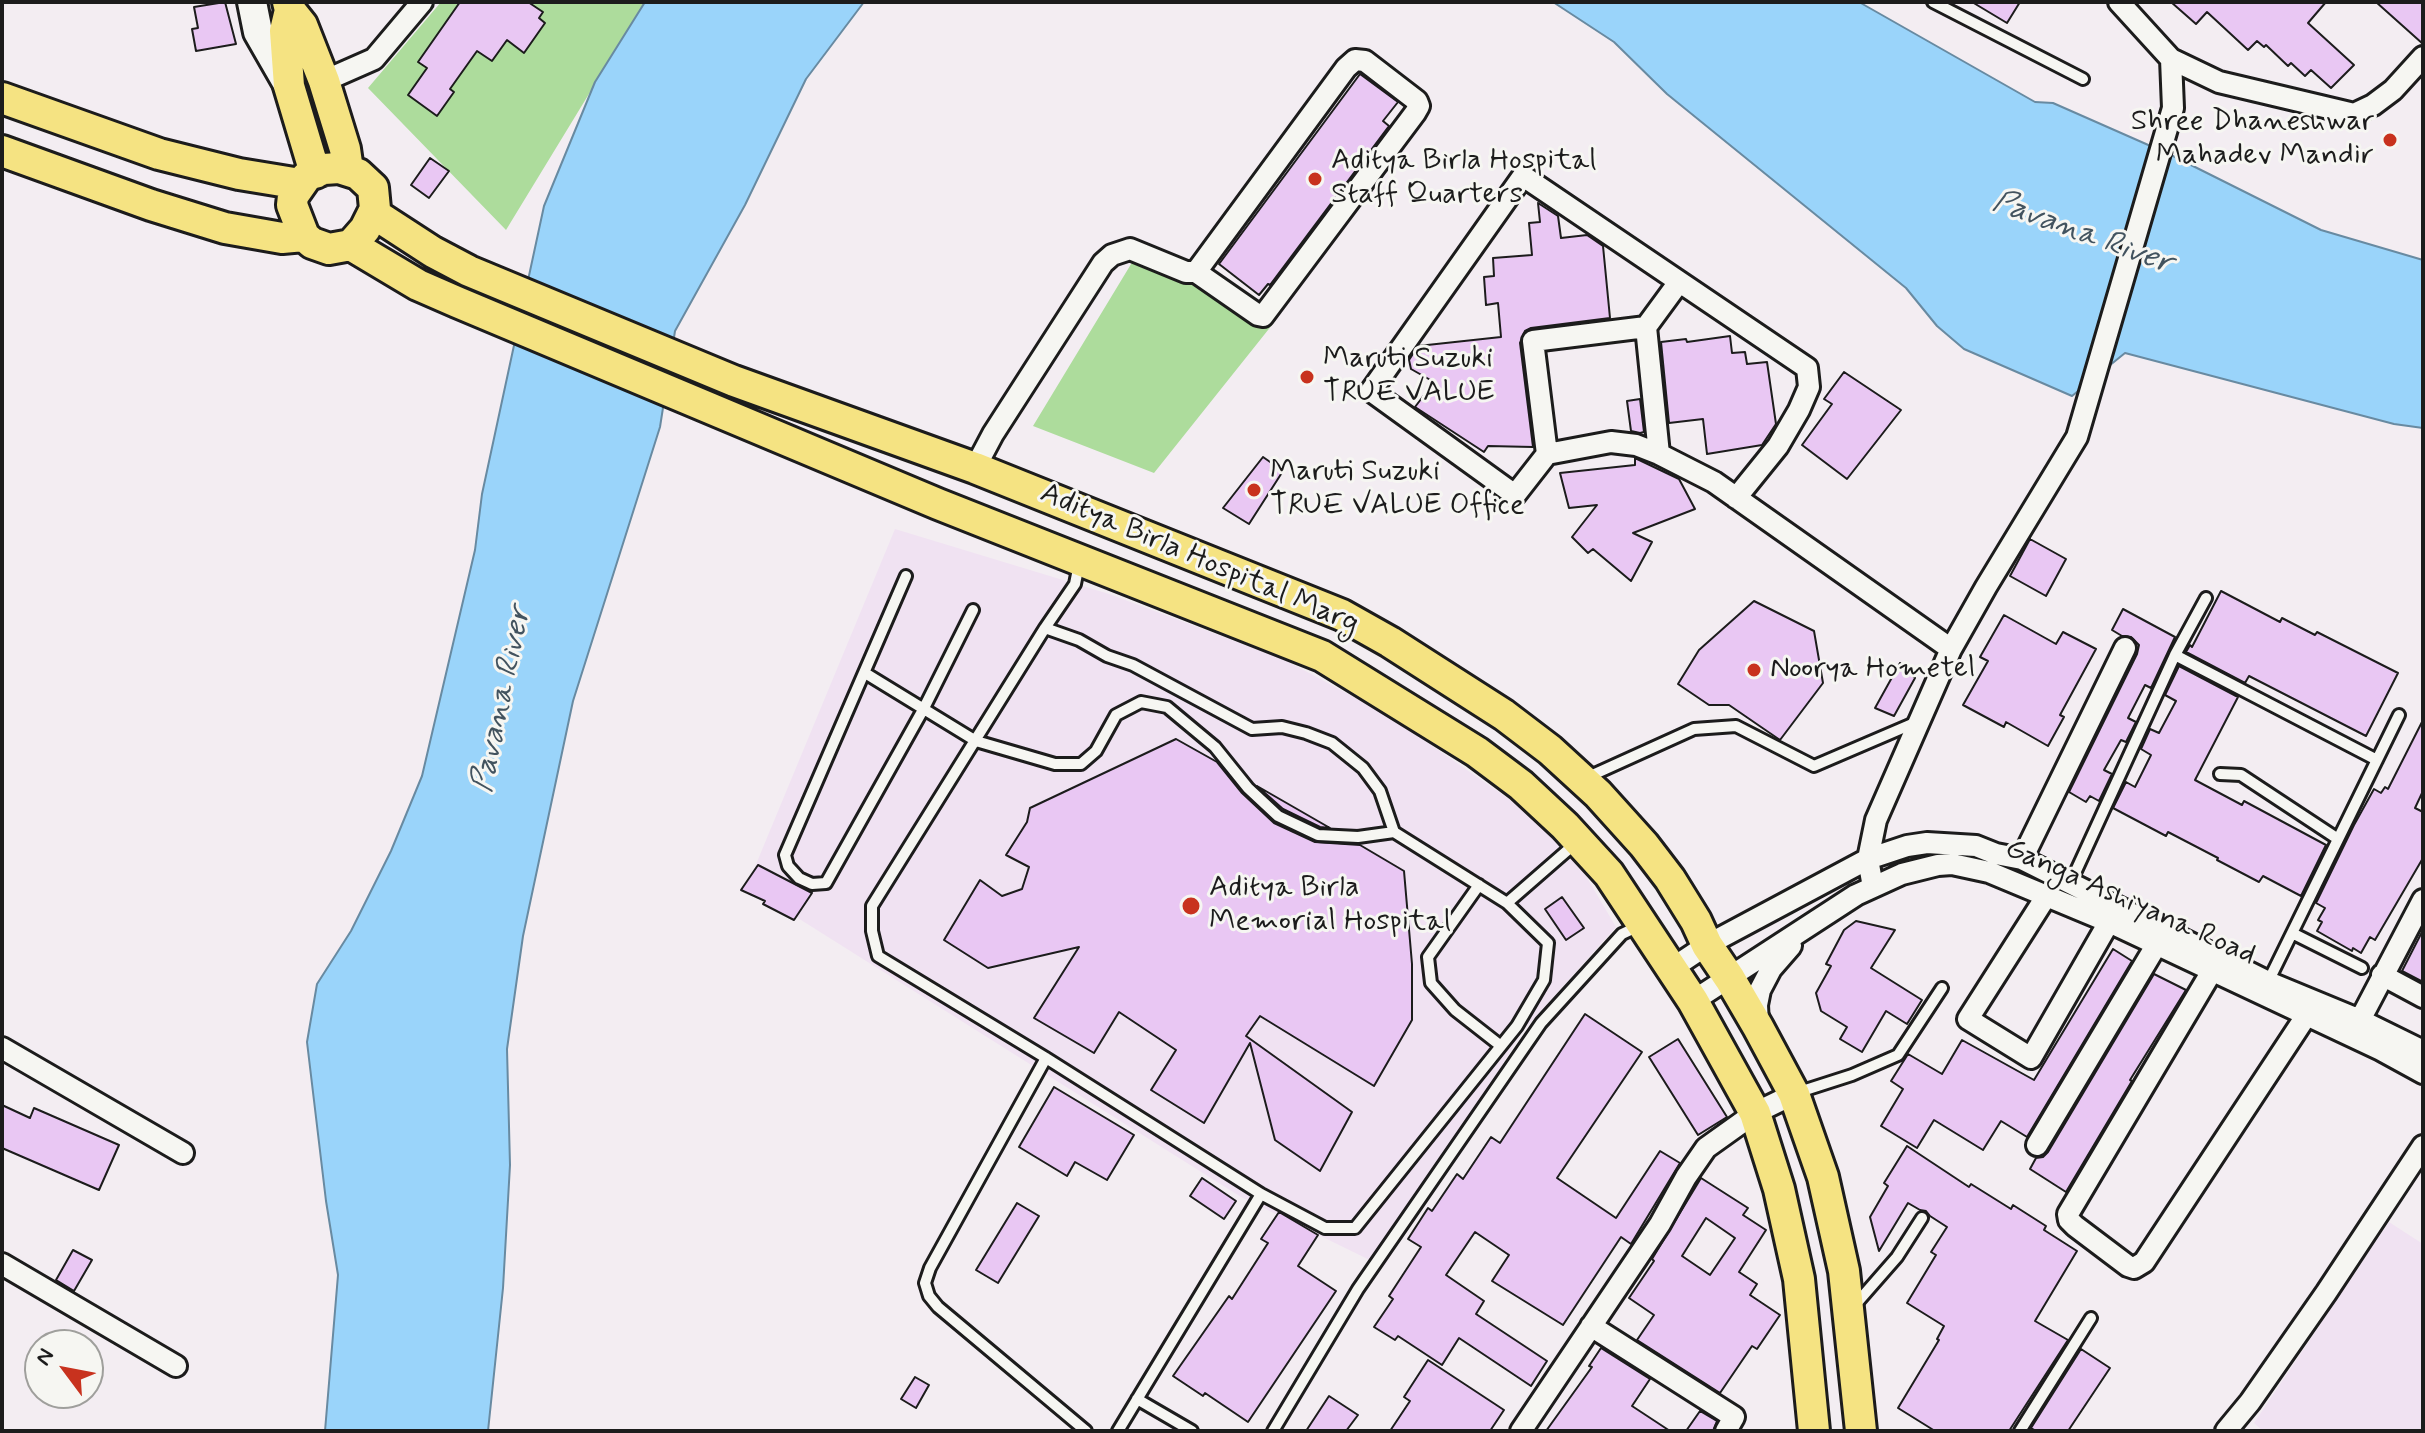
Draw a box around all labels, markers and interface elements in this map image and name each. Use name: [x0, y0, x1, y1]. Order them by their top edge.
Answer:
place label: Shree Dhaneshwar Mahadev Mandir: [2131, 105, 2374, 176]
marker: Shree Dhaneshwar Mahadev Mandir: [2381, 131, 2399, 149]
place label: Aditya Birla Hospital Staff Quarters: [1331, 144, 1596, 214]
marker: Aditya Birla Hospital Staff Quarters: [1306, 170, 1324, 188]
water label: Pavana River: [1987, 184, 2177, 284]
place label: Maruti Suzuki TRUE VALUE: [1323, 342, 1495, 412]
marker: Maruti Suzuki TRUE VALUE: [1298, 368, 1316, 386]
place label: Maruti Suzuki TRUE VALUE Office: [1270, 455, 1525, 526]
street label: Aditya Birla Hospital Marg: [1034, 476, 1364, 644]
marker: Maruti Suzuki TRUE VALUE Office: [1245, 481, 1263, 499]
water label: Pavana River: [465, 604, 541, 796]
place label: Noorya Hometel: [1770, 652, 1975, 688]
marker: Noorya Hometel: [1745, 661, 1763, 679]
street label: Ganga Ashiyana Road: [1999, 832, 2261, 974]
place label: Aditya Birla Memorial Hospital: [1209, 871, 1451, 942]
marker: Aditya Birla Memorial Hospital: [1180, 895, 1202, 917]
north arrow: [24, 1329, 104, 1409]
text: N: [30, 1344, 61, 1371]

